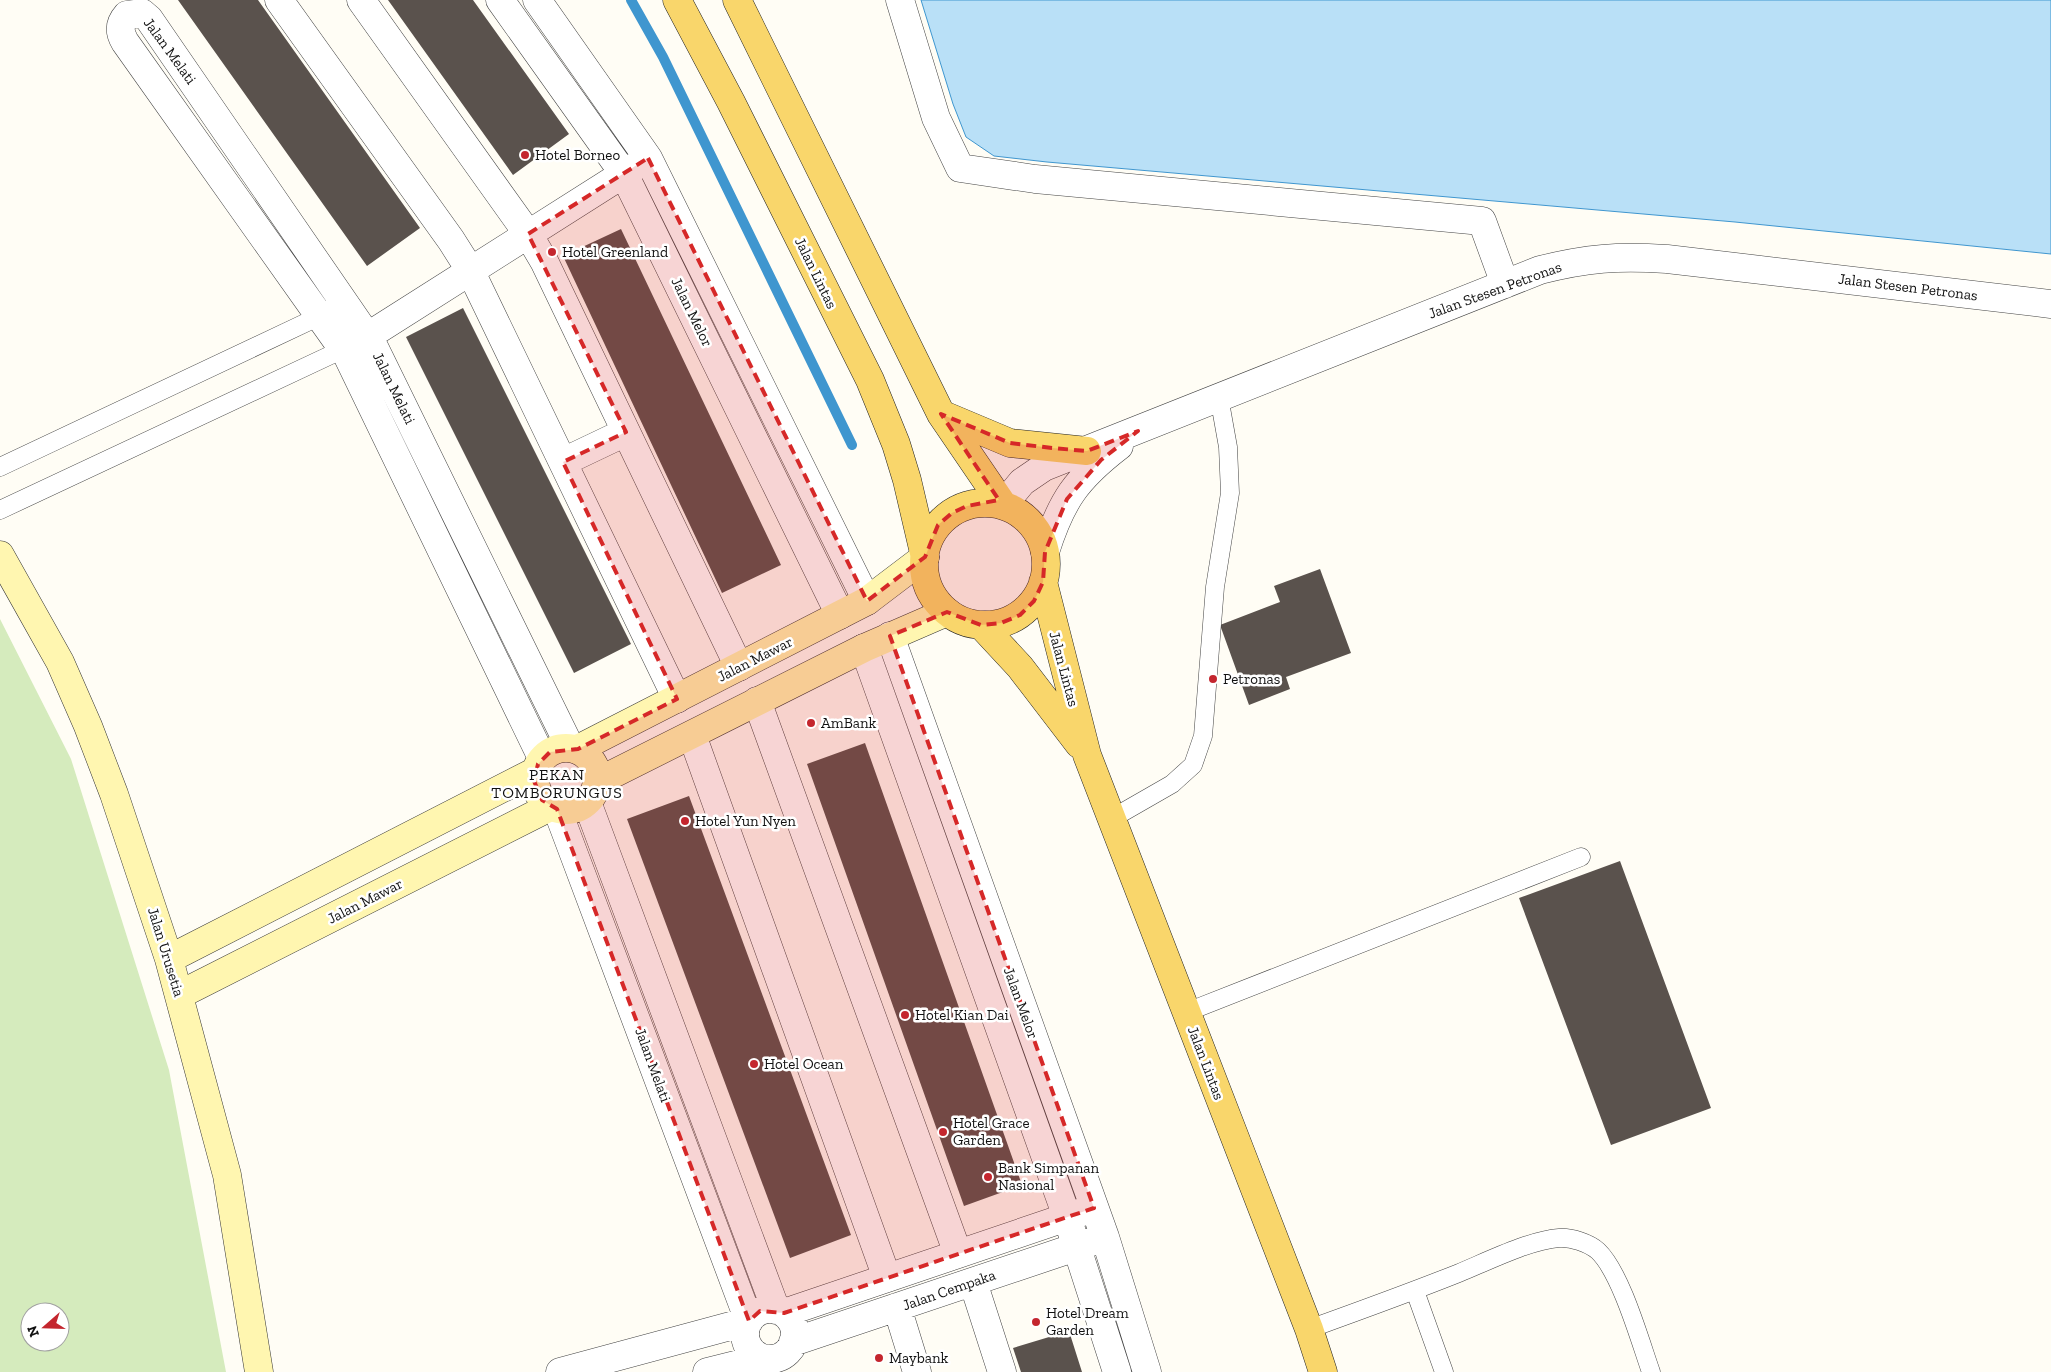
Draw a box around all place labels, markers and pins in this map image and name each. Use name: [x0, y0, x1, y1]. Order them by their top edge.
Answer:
place label: Hotel Borneo: [535, 146, 620, 164]
marker: Hotel Borneo: [519, 149, 531, 161]
place label: Hotel Greenland: [562, 243, 669, 261]
marker: Hotel Greenland: [546, 246, 558, 258]
place label: Petronas: [1223, 670, 1280, 688]
marker: Petronas: [1207, 673, 1219, 685]
place label: AmBank: [821, 714, 877, 732]
marker: AmBank: [805, 717, 817, 729]
place label: Hotel Yun Nyen: [695, 812, 796, 830]
marker: Hotel Yun Nyen: [679, 815, 691, 827]
place label: Hotel Kian Dai: [915, 1006, 1009, 1024]
marker: Hotel Kian Dai: [899, 1009, 911, 1021]
place label: Hotel Ocean: [764, 1055, 844, 1073]
marker: Hotel Ocean: [748, 1058, 760, 1070]
place label: Hotel Grace Garden: [953, 1114, 1030, 1149]
marker: Hotel Grace Garden: [937, 1126, 949, 1138]
place label: Bank Simpanan Nasional: [998, 1159, 1100, 1194]
marker: Bank Simpanan Nasional: [982, 1171, 994, 1183]
place label: Hotel Dream Garden: [1046, 1304, 1129, 1339]
marker: Hotel Dream Garden: [1030, 1316, 1042, 1328]
place label: Maybank: [889, 1349, 949, 1367]
marker: Maybank: [873, 1352, 885, 1364]

